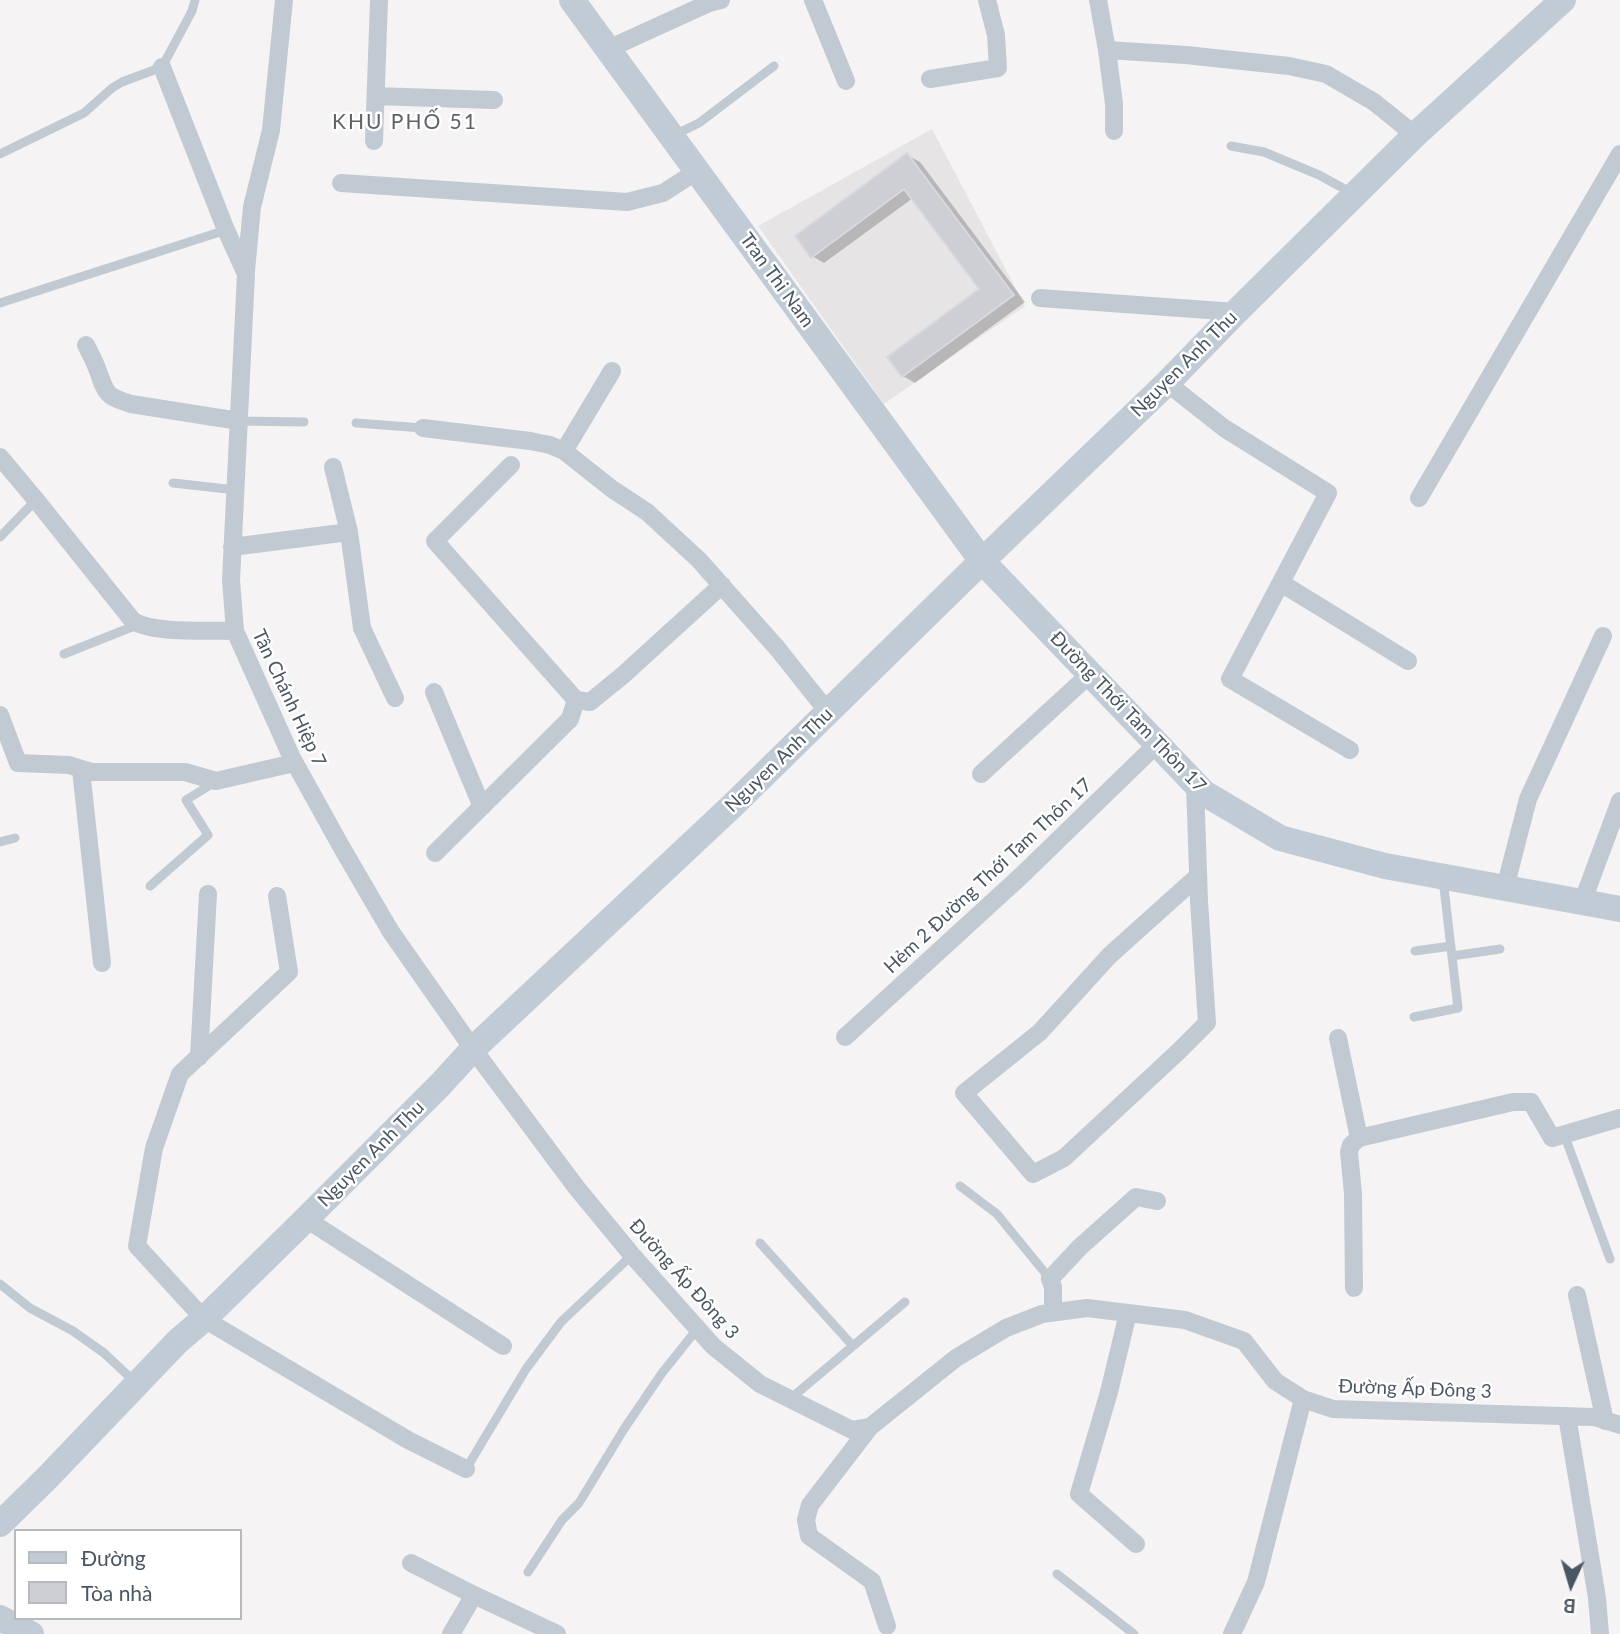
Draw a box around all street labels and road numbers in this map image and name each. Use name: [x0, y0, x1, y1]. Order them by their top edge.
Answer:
street label: Tran Thi Nam: [735, 228, 819, 332]
street label: Nguyen Anh Thu: [1126, 306, 1242, 422]
street label: Tân Chánh Hiệp 7: [247, 626, 331, 770]
street label: Đường Thới Tam Thôn 17: [1045, 627, 1211, 797]
street label: Nguyen Anh Thu: [720, 703, 838, 817]
street label: Hẻm 2 Đường Thới Tam Thôn 17: [879, 774, 1097, 978]
street label: Nguyen Anh Thu: [313, 1096, 429, 1212]
street label: Đường Ấp Đông 3: [624, 1214, 744, 1344]
street label: Đường Ấp Đông 3: [1338, 1375, 1492, 1403]

